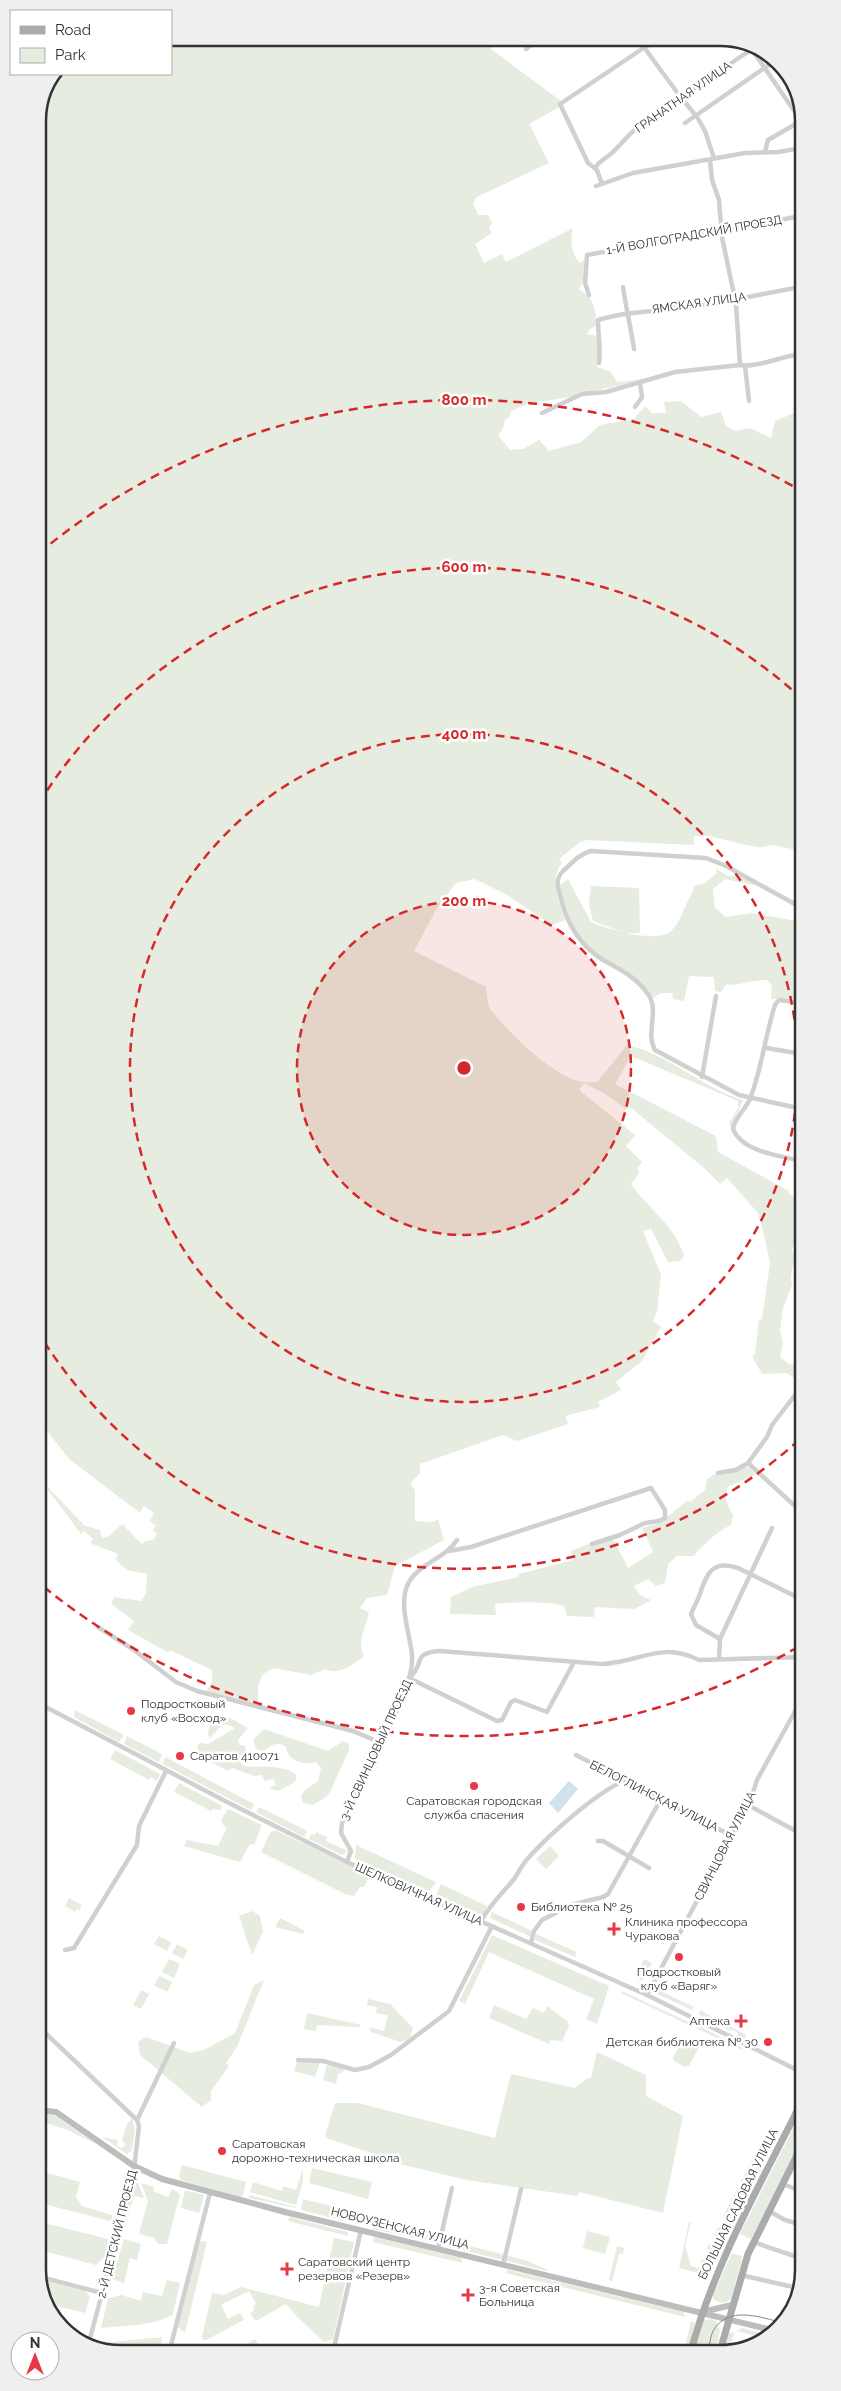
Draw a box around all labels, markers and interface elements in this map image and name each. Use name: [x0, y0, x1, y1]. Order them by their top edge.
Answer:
legend: [10, 10, 172, 75]
text: Road: [55, 21, 91, 39]
text: Park: [55, 46, 86, 64]
street label: ГРАНАТНАЯ УЛИЦА: [632, 58, 734, 136]
street label: 1-Й ВОЛГОГРАДСКИЙ ПРОЕЗД: [605, 213, 783, 257]
street label: ЯМСКАЯ УЛИЦА: [651, 289, 747, 317]
text: 800 m: [441, 391, 487, 409]
text: 600 m: [441, 558, 487, 576]
text: 400 m: [442, 725, 486, 743]
text: 200 m: [442, 892, 486, 910]
centre of rings: [455, 1059, 473, 1077]
street label: 3-Й СВИНЦОВЫЙ ПРОЕЗД: [337, 1677, 415, 1823]
place label: Подростковый клуб «Восход»: [141, 1697, 227, 1725]
marker: Подростковый клуб «Восход»: [125, 1705, 137, 1717]
place label: Саратов 410071: [190, 1749, 279, 1763]
marker: Саратов 410071: [174, 1750, 186, 1762]
street label: БЕЛОГЛИНСКАЯ УЛИЦА: [587, 1757, 721, 1835]
marker: Саратовская городская служба спасения: [468, 1780, 480, 1792]
street label: СВИНЦОВАЯ УЛИЦА: [691, 1789, 759, 1903]
place label: Саратовская городская служба спасения: [406, 1794, 542, 1822]
street label: ШЕЛКОВИЧНАЯ УЛИЦА: [353, 1859, 485, 1929]
place label: Библиотека № 25: [531, 1900, 633, 1914]
marker: Библиотека № 25: [515, 1901, 527, 1913]
place label: Клиника профессора Чуракова: [625, 1915, 747, 1943]
marker: Клиника профессора Чуракова: [607, 1922, 621, 1936]
marker: Подростковый клуб «Варяг»: [673, 1951, 685, 1963]
place label: Подростковый клуб «Варяг»: [637, 1965, 721, 1993]
place label: Аптека: [690, 2014, 730, 2028]
marker: Аптека: [734, 2014, 748, 2028]
place label: Детская библиотека № 30: [606, 2035, 758, 2049]
marker: Детская библиотека № 30: [762, 2036, 774, 2048]
street label: БОЛЬШАЯ САДОВАЯ УЛИЦА: [695, 2126, 781, 2282]
place label: Саратовская дорожно-техническая школа: [232, 2137, 400, 2165]
marker: Саратовская дорожно-техническая школа: [216, 2145, 228, 2157]
street label: 2-Й ДЕТСКИЙ ПРОЕЗД: [94, 2168, 140, 2300]
street label: НОВОУЗЕНСКАЯ УЛИЦА: [330, 2204, 470, 2252]
place label: Саратовский центр резервов «Резерв»: [298, 2255, 410, 2283]
marker: Саратовский центр резервов «Резерв»: [280, 2262, 294, 2276]
place label: 3-я Советская Больница: [479, 2281, 560, 2309]
marker: 3-я Советская Больница: [461, 2288, 475, 2302]
north arrow: [10, 2331, 60, 2381]
text: N: [30, 2335, 40, 2351]

